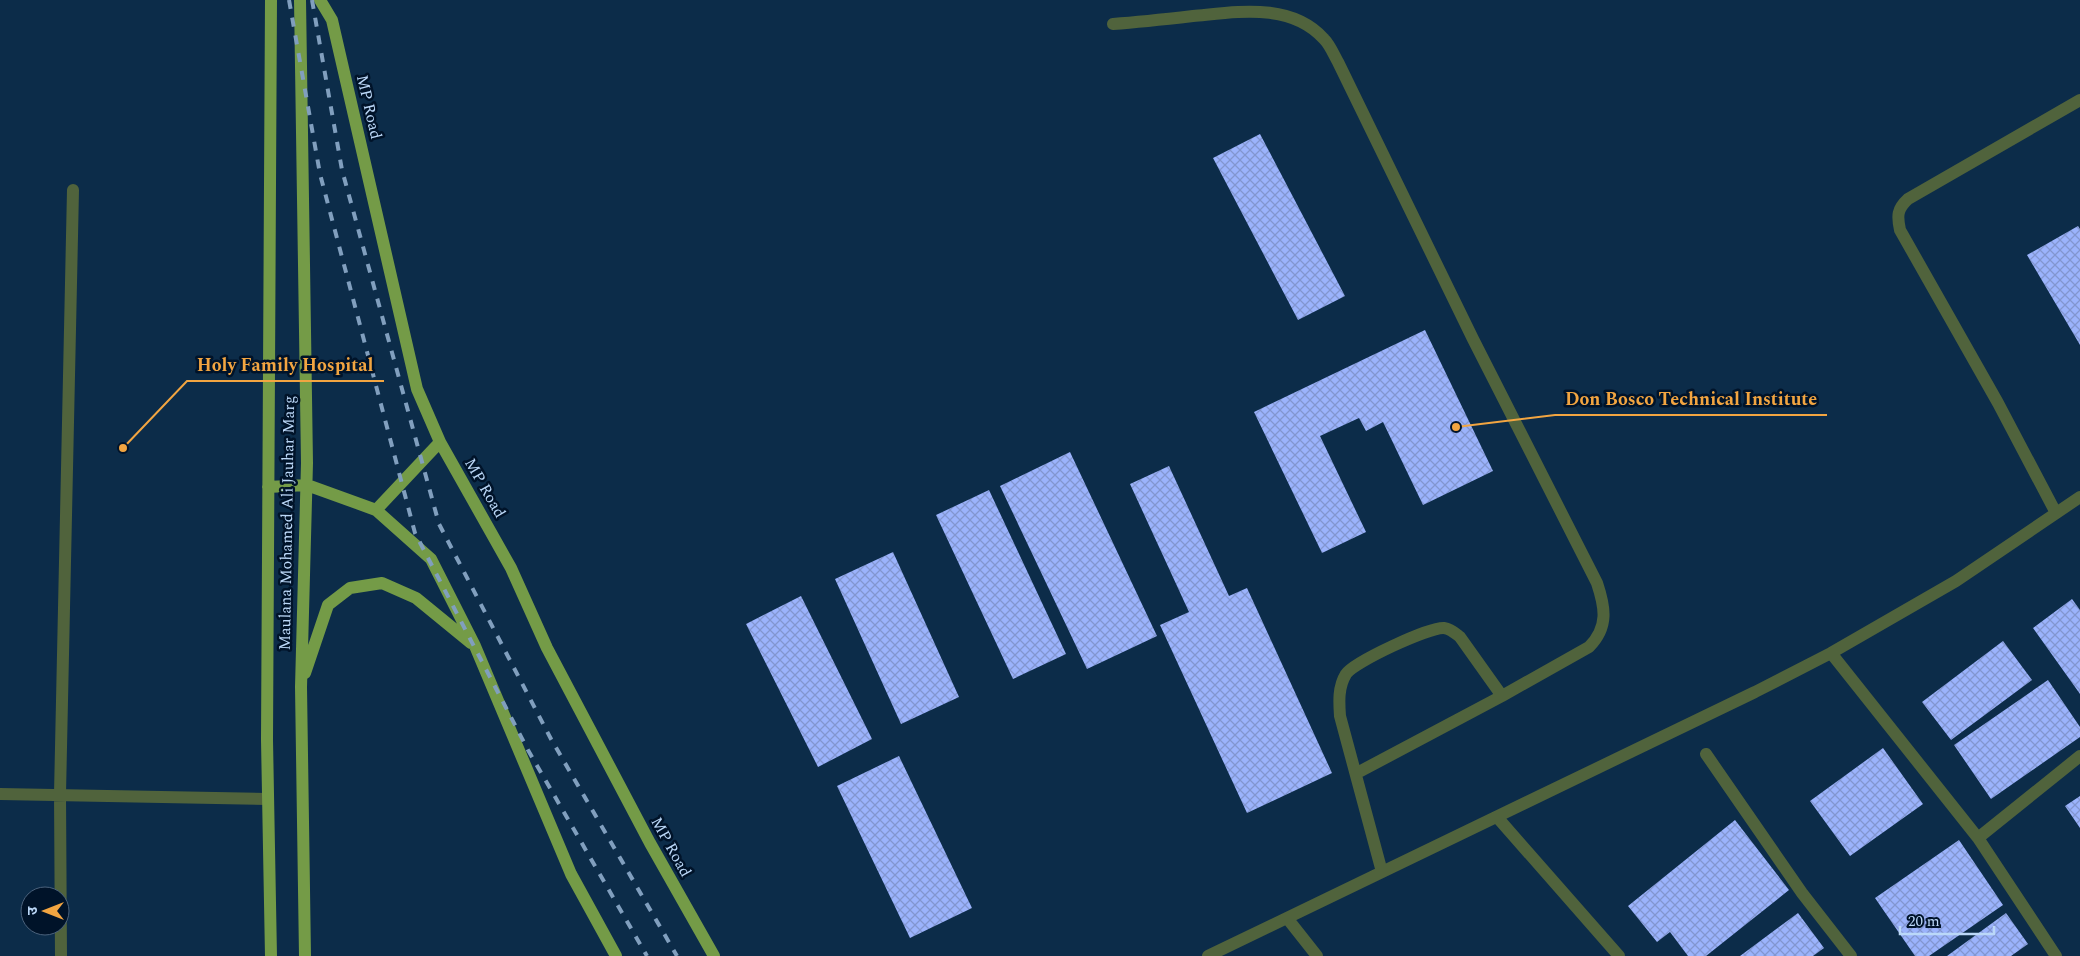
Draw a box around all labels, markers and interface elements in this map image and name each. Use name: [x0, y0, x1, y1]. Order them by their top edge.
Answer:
street label: MP Road: [350, 72, 388, 142]
callout: Holy Family Hospital: [187, 348, 384, 381]
text: Holy Family Hospital: [197, 352, 373, 379]
callout: Don Bosco Technical Institute: [1555, 382, 1827, 415]
text: Don Bosco Technical Institute: [1565, 386, 1817, 413]
street label: Maulana Mohamed Ali Jauhar Marg: [273, 395, 301, 651]
street label: MP Road: [458, 454, 512, 522]
street label: MP Road: [645, 812, 697, 882]
north arrow: [20, 886, 70, 936]
scale bar: [1900, 904, 1994, 936]
text: उ: [22, 906, 43, 915]
text: 20 m: [1908, 910, 1940, 933]

